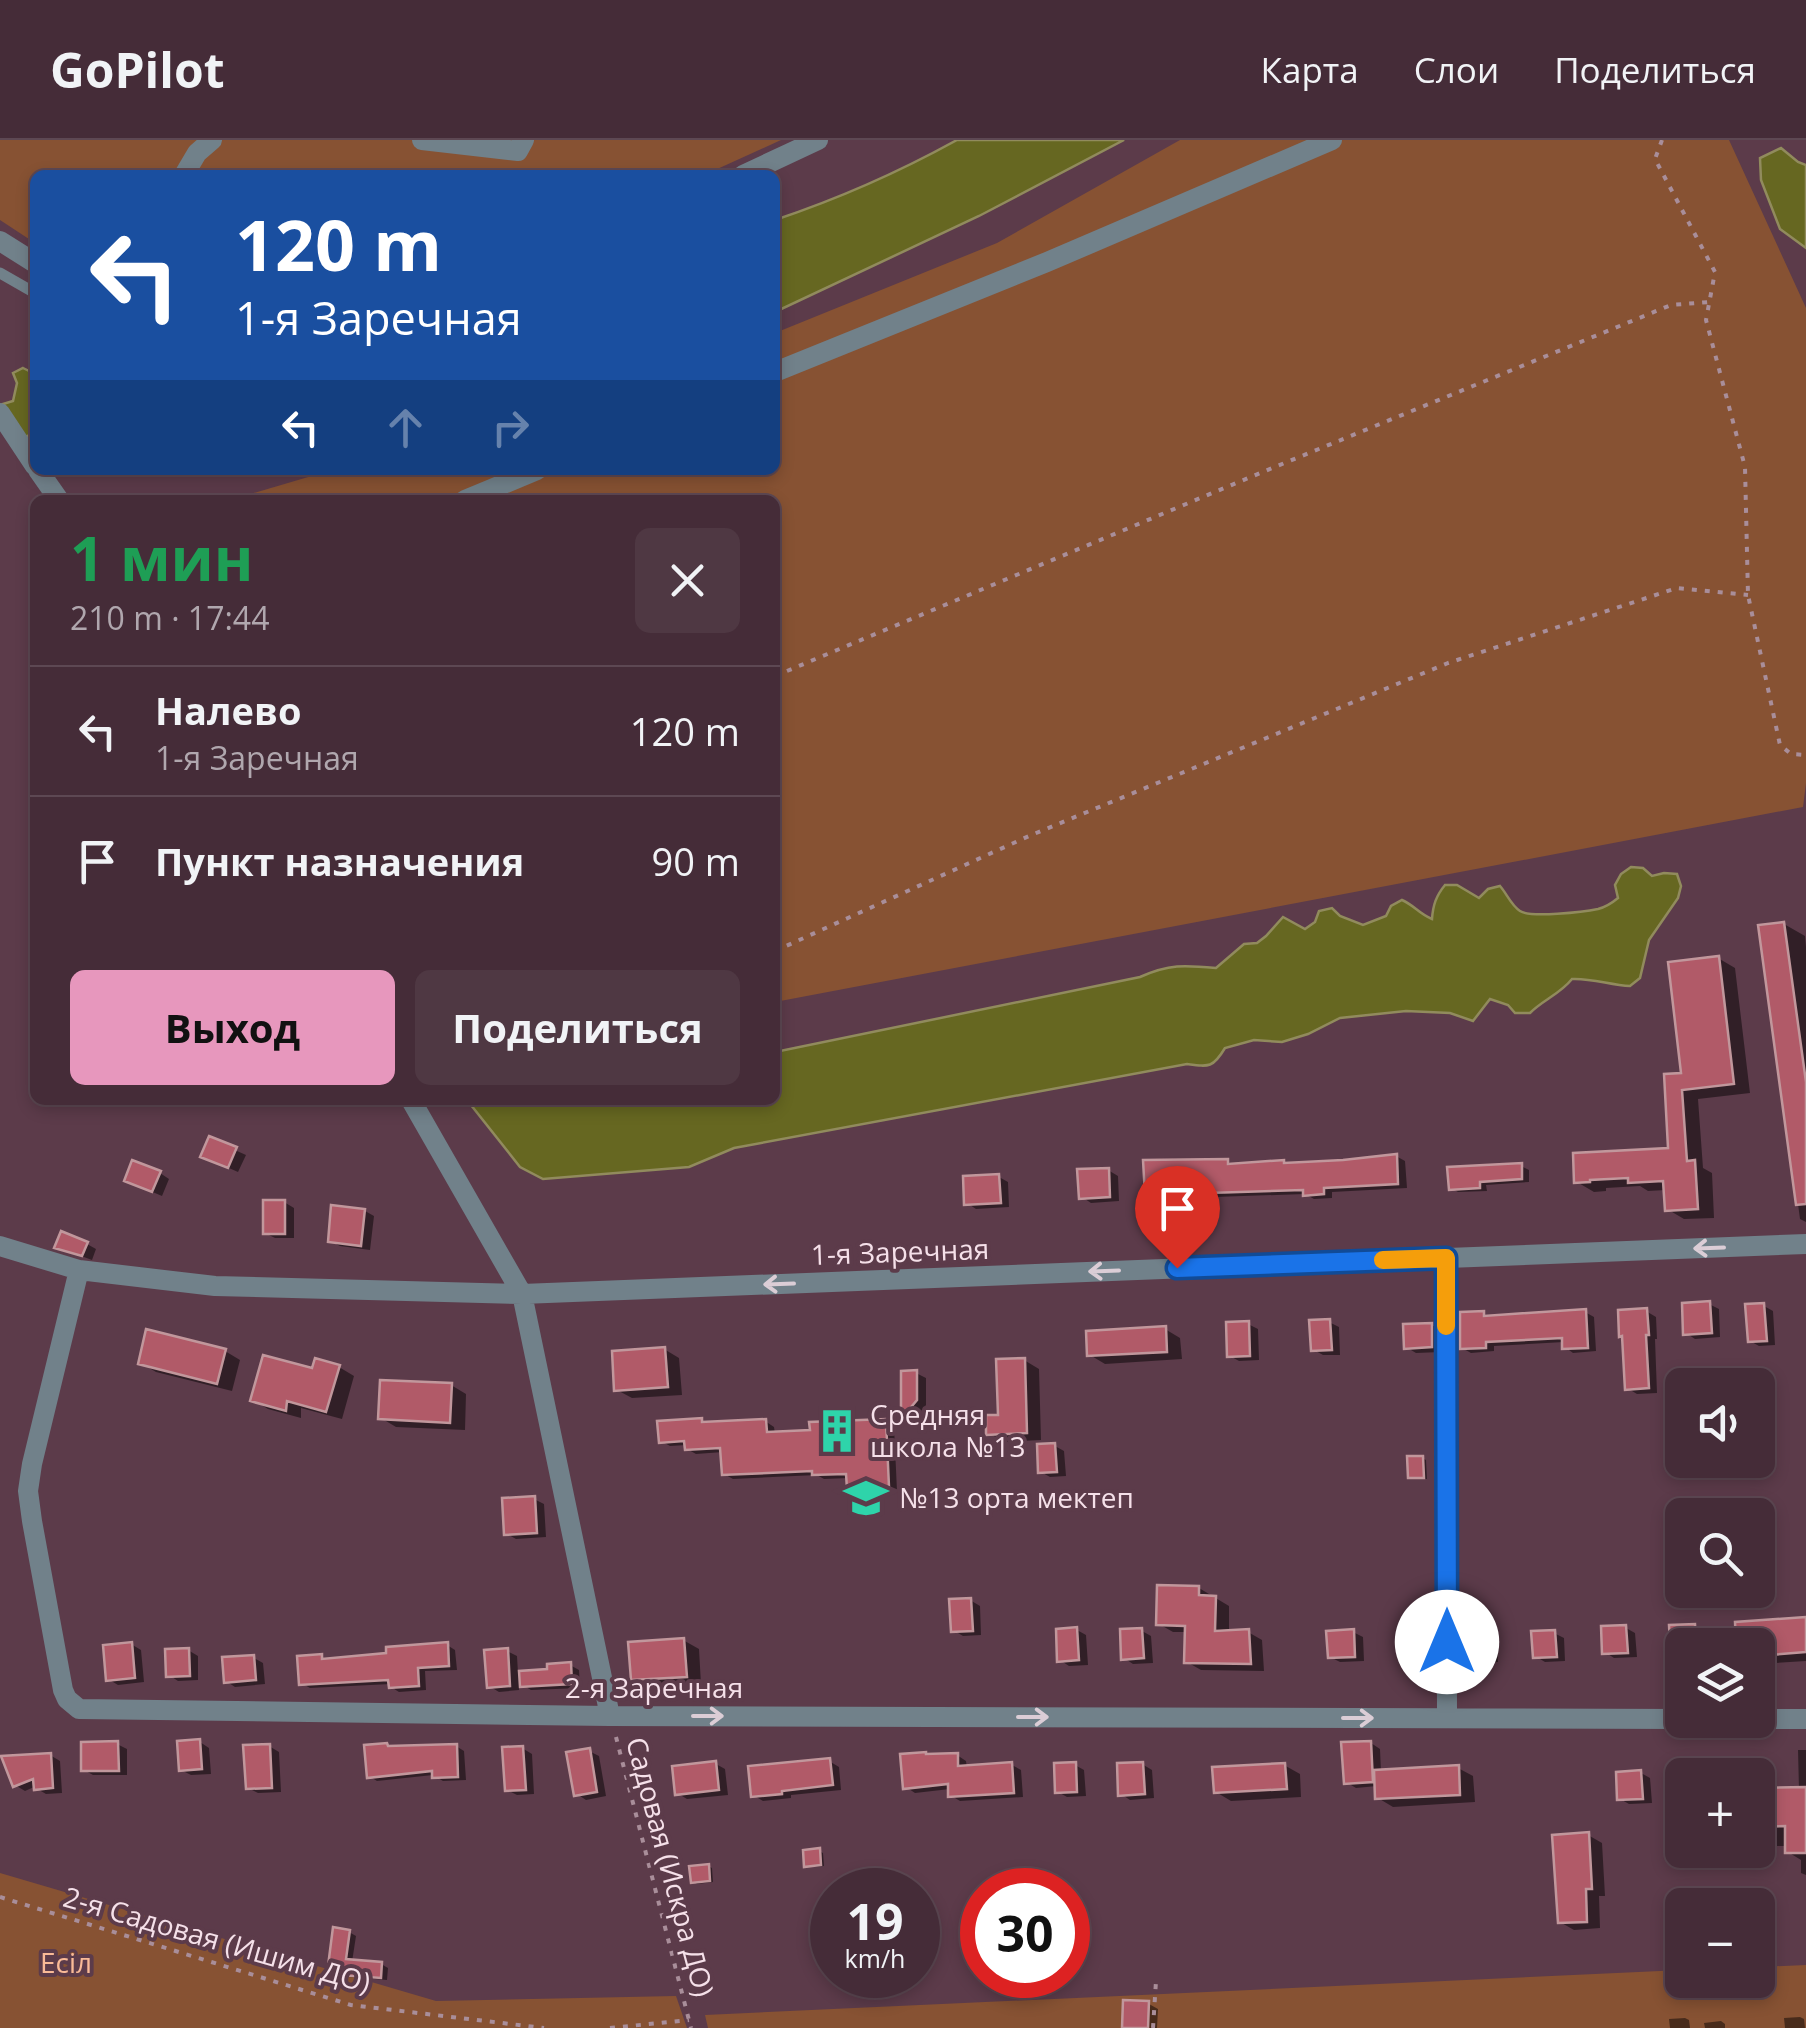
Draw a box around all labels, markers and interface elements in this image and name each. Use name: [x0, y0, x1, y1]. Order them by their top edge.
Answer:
text: GoPilot: [50, 37, 224, 102]
text: Карта: [1261, 46, 1359, 93]
text: Слои: [1414, 46, 1499, 93]
text: Поделиться: [1554, 46, 1756, 93]
text: 120 m: [235, 196, 442, 292]
icon: left: [70, 210, 200, 340]
text: 1-я Заречная: [235, 287, 522, 348]
icon: left: [273, 400, 328, 455]
icon: ahead: [378, 400, 433, 455]
icon: right: [483, 400, 538, 455]
text: 1 мин: [70, 517, 254, 599]
button: close: [635, 528, 740, 633]
text: 210 m · 17:44: [70, 596, 269, 639]
text: Налево: [155, 684, 301, 736]
icon: left: [70, 704, 125, 759]
text: 120 m: [630, 705, 740, 757]
text: 1-я Заречная: [155, 736, 359, 779]
icon: arrive: [70, 834, 125, 889]
text: Пункт назначения: [155, 835, 524, 887]
text: 90 m: [651, 835, 740, 887]
button: Выход: [70, 970, 395, 1085]
button: Поделиться: [415, 970, 740, 1085]
pin: [1135, 1166, 1220, 1269]
icon: arrive: [1150, 1181, 1205, 1236]
street label: 1-я Заречная: [810, 1229, 990, 1273]
one-way arrow: [1693, 1239, 1725, 1258]
one-way arrow: [1089, 1262, 1121, 1281]
one-way arrow: [764, 1275, 796, 1294]
map controls: [1665, 1368, 1775, 1998]
button: sound: [1665, 1368, 1775, 1478]
place label: Средняя школа №13: [870, 1395, 1026, 1465]
building icon: Средняя школа №13: [813, 1407, 861, 1455]
school or university icon: №13 орта мектеп: [842, 1474, 890, 1522]
place label: №13 орта мектеп: [899, 1478, 1134, 1516]
button: search: [1665, 1498, 1775, 1608]
position arrow: [1395, 1590, 1499, 1694]
button: layers: [1665, 1628, 1775, 1738]
street label: 2-я Заречная: [565, 1668, 743, 1706]
one-way arrow: [690, 1706, 723, 1726]
one-way arrow: [1016, 1708, 1048, 1726]
one-way arrow: [1340, 1708, 1373, 1728]
street label: Садовая (Искра ДО): [618, 1733, 724, 2001]
button: +: [1665, 1758, 1775, 1868]
speed limit sign: 30: [960, 1868, 1090, 1998]
street label: 2-я Садовая (Ишим ДО): [59, 1877, 375, 2001]
text: 19: [846, 1887, 904, 1955]
button: −: [1665, 1888, 1775, 1998]
text: km/h: [845, 1941, 905, 1975]
park label: Есіл: [40, 1943, 92, 1981]

